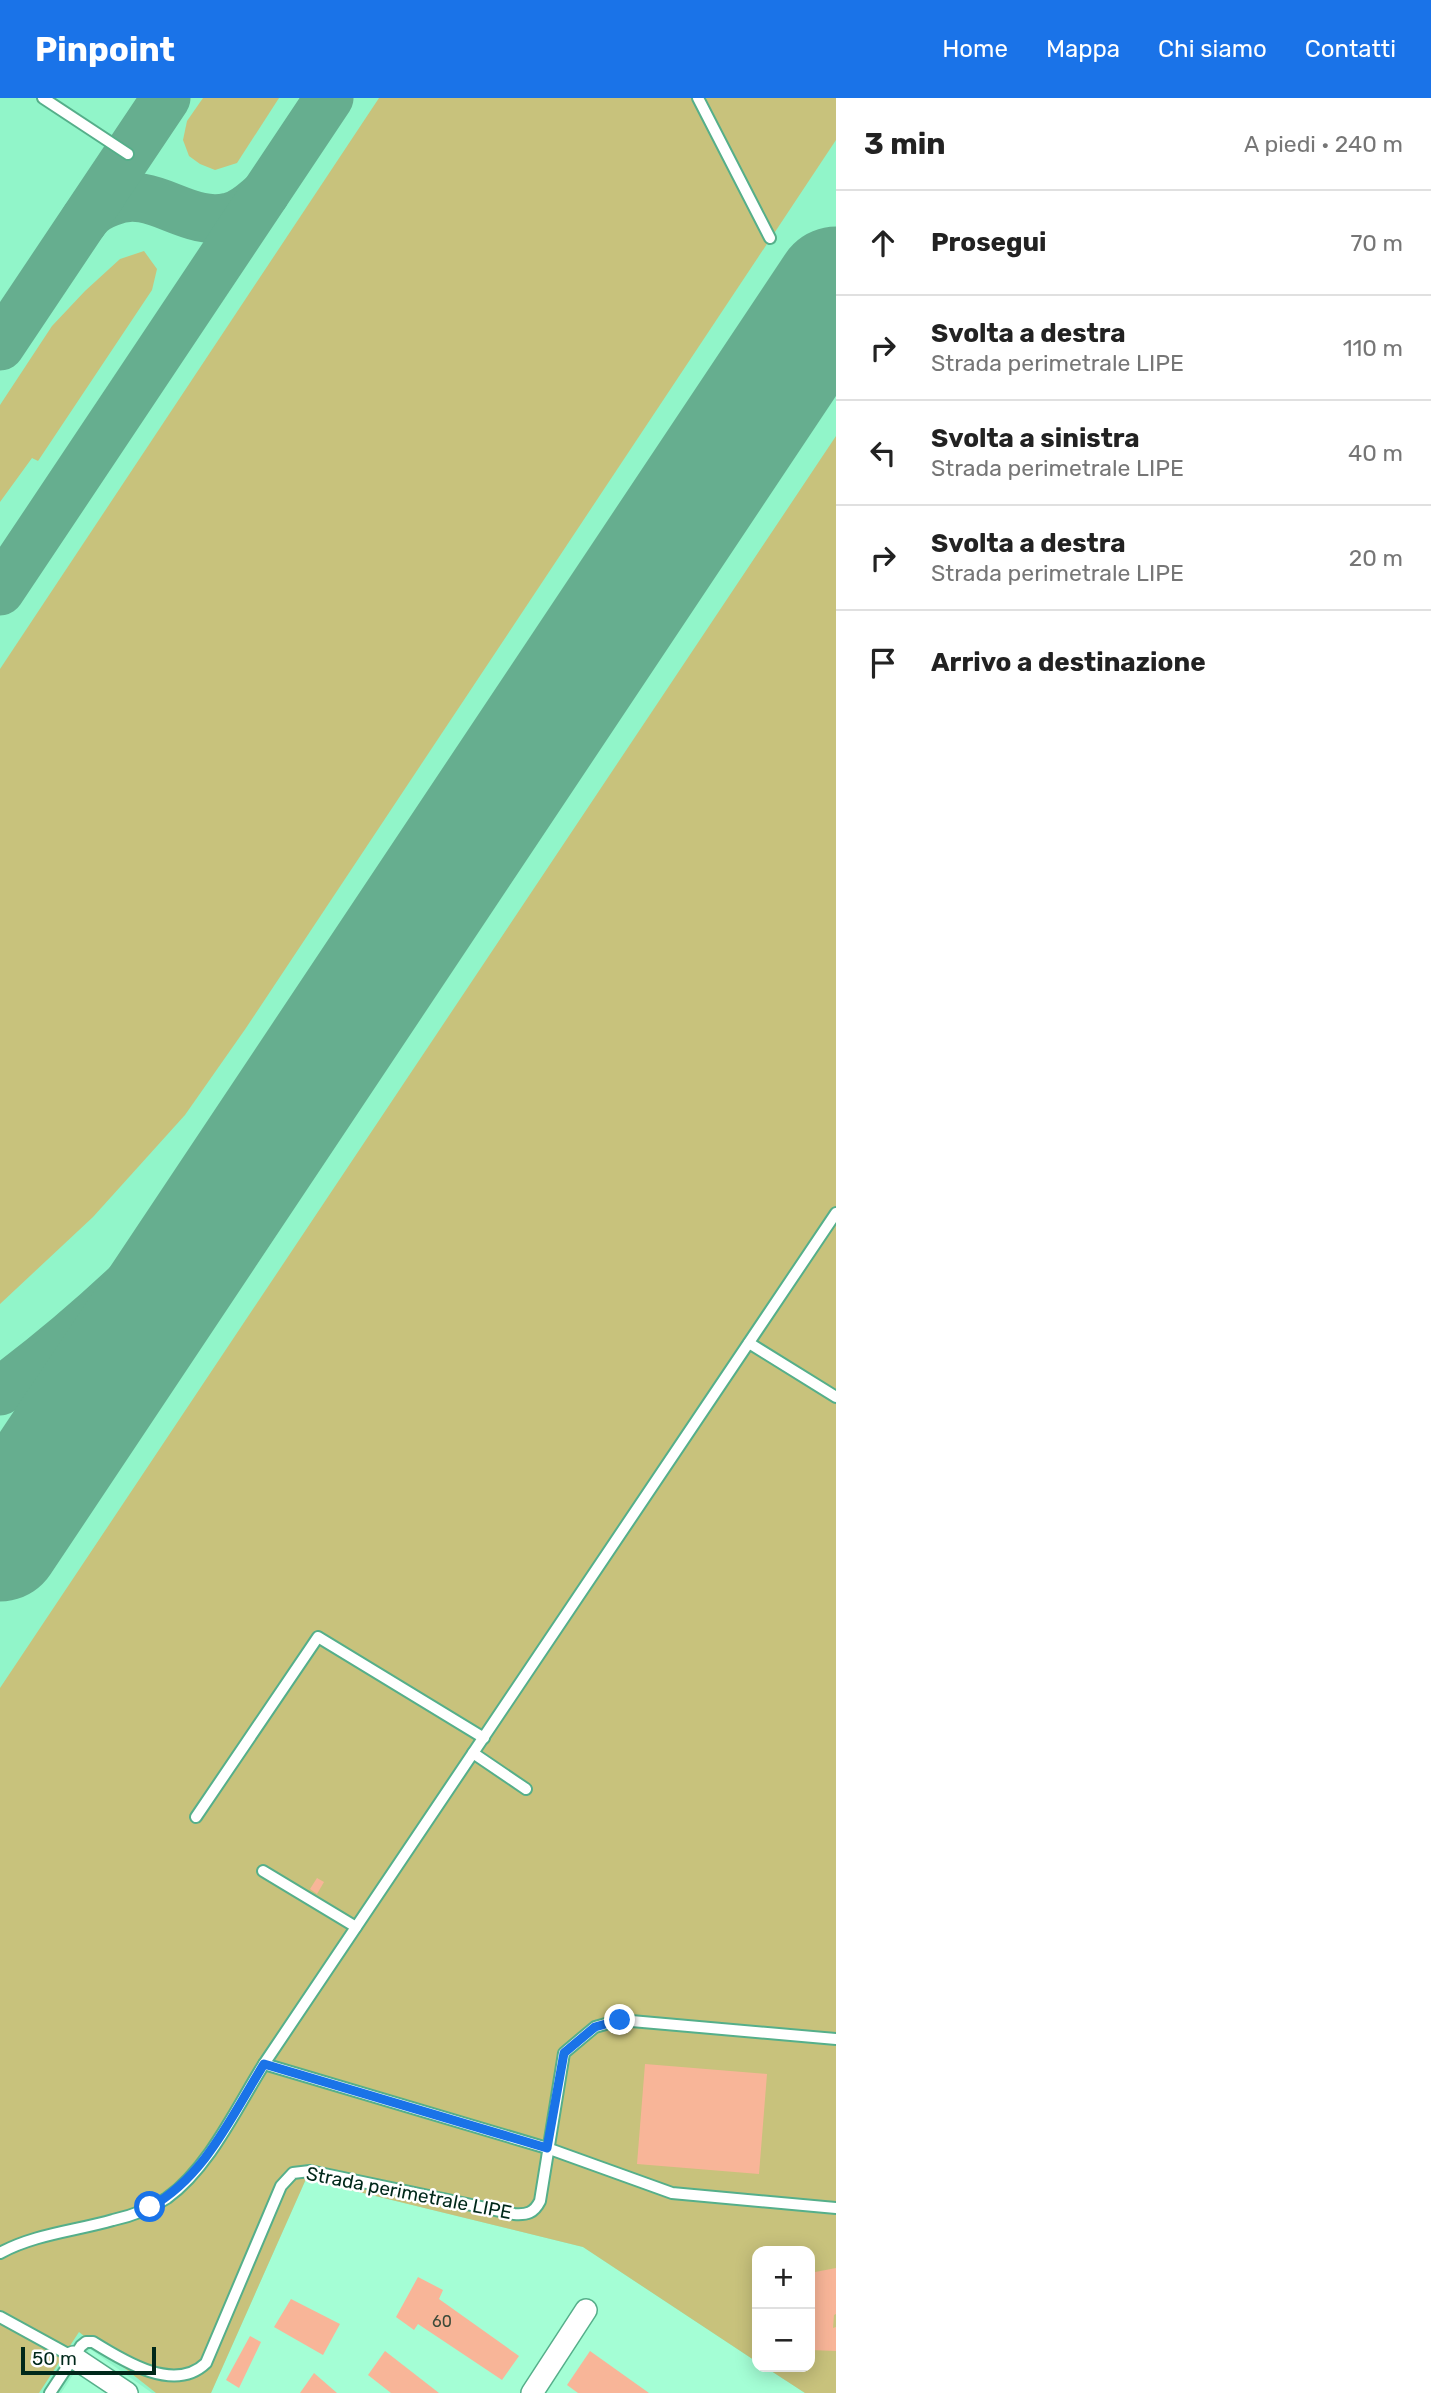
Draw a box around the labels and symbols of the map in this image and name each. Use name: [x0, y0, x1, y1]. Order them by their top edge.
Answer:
route end: [604, 2004, 635, 2035]
street label: Strada perimetrale LIPE: [304, 2162, 514, 2224]
route start: [134, 2191, 165, 2222]
house number: 60: [432, 2312, 452, 2331]
scale bar: [21, 2344, 156, 2376]

